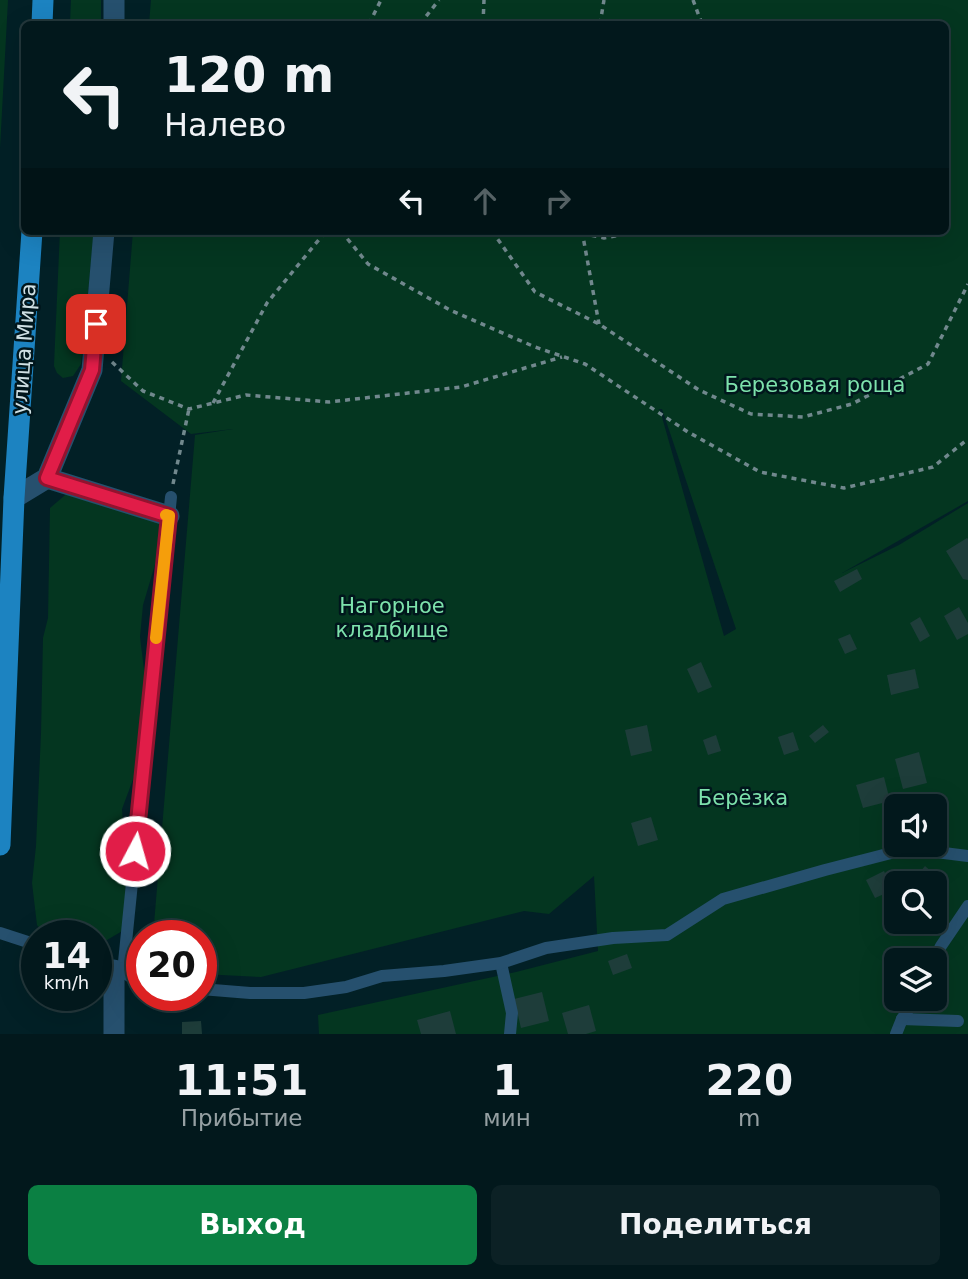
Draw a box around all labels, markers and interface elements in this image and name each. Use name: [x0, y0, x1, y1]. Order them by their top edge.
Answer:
text: 120 m: [164, 47, 334, 104]
icon: left: [49, 49, 140, 140]
text: Налево: [164, 106, 286, 144]
icon: left: [393, 182, 431, 220]
icon: ahead: [466, 182, 504, 220]
icon: right: [539, 182, 577, 220]
street label: улица Мира: [7, 283, 41, 415]
pin: [66, 294, 126, 354]
icon: arrive: [77, 305, 115, 343]
park label: Березовая роща: [725, 373, 905, 397]
park label: Нагорное кладбище: [336, 594, 448, 642]
park label: Берёзка: [698, 786, 788, 810]
map controls: [884, 794, 947, 1011]
button: sound: [884, 794, 947, 857]
position arrow: [98, 814, 172, 888]
button: search: [884, 871, 947, 934]
speed limit sign: 20: [126, 920, 217, 1011]
text: 14: [42, 936, 91, 976]
button: layers: [884, 948, 947, 1011]
text: km/h: [44, 972, 89, 993]
text: 11:51: [175, 1056, 309, 1105]
text: 1: [492, 1056, 522, 1105]
text: 220: [705, 1056, 793, 1105]
text: Прибытие: [181, 1105, 303, 1131]
text: мин: [483, 1105, 531, 1131]
text: m: [738, 1105, 761, 1131]
button: Выход: [28, 1185, 477, 1265]
button: Поделиться: [491, 1185, 940, 1265]

